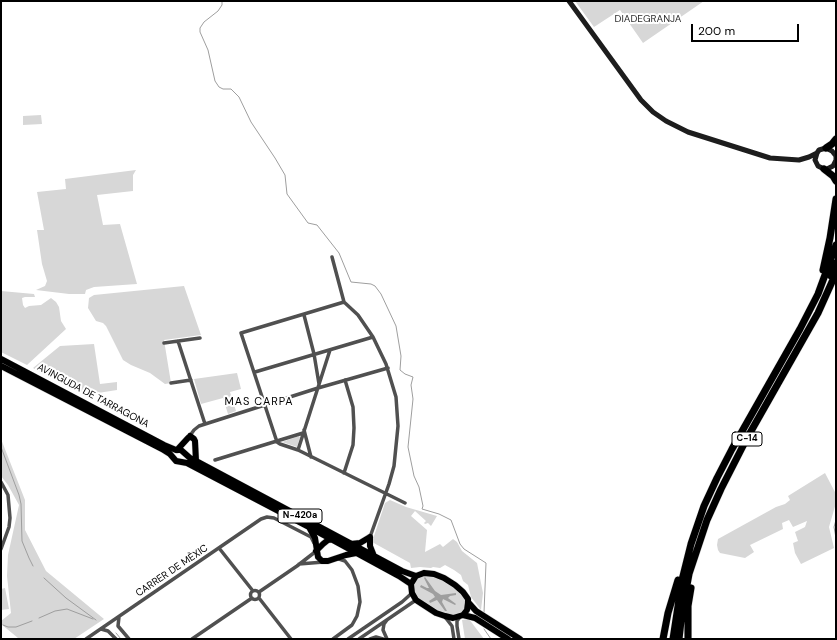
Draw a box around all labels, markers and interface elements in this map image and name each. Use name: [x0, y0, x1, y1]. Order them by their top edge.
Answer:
park label: DIADEGRANJA: [615, 13, 681, 25]
scale bar: [693, 16, 801, 42]
text: 200 m: [698, 23, 735, 39]
street label: AVINGUDA DE TARRAGONA: [35, 361, 151, 431]
district label: MAS CARPA: [224, 395, 294, 409]
road number: C-14: [732, 432, 762, 446]
road number: N-420a: [278, 509, 322, 523]
street label: CARRER DE MÈXIC: [134, 542, 210, 600]

